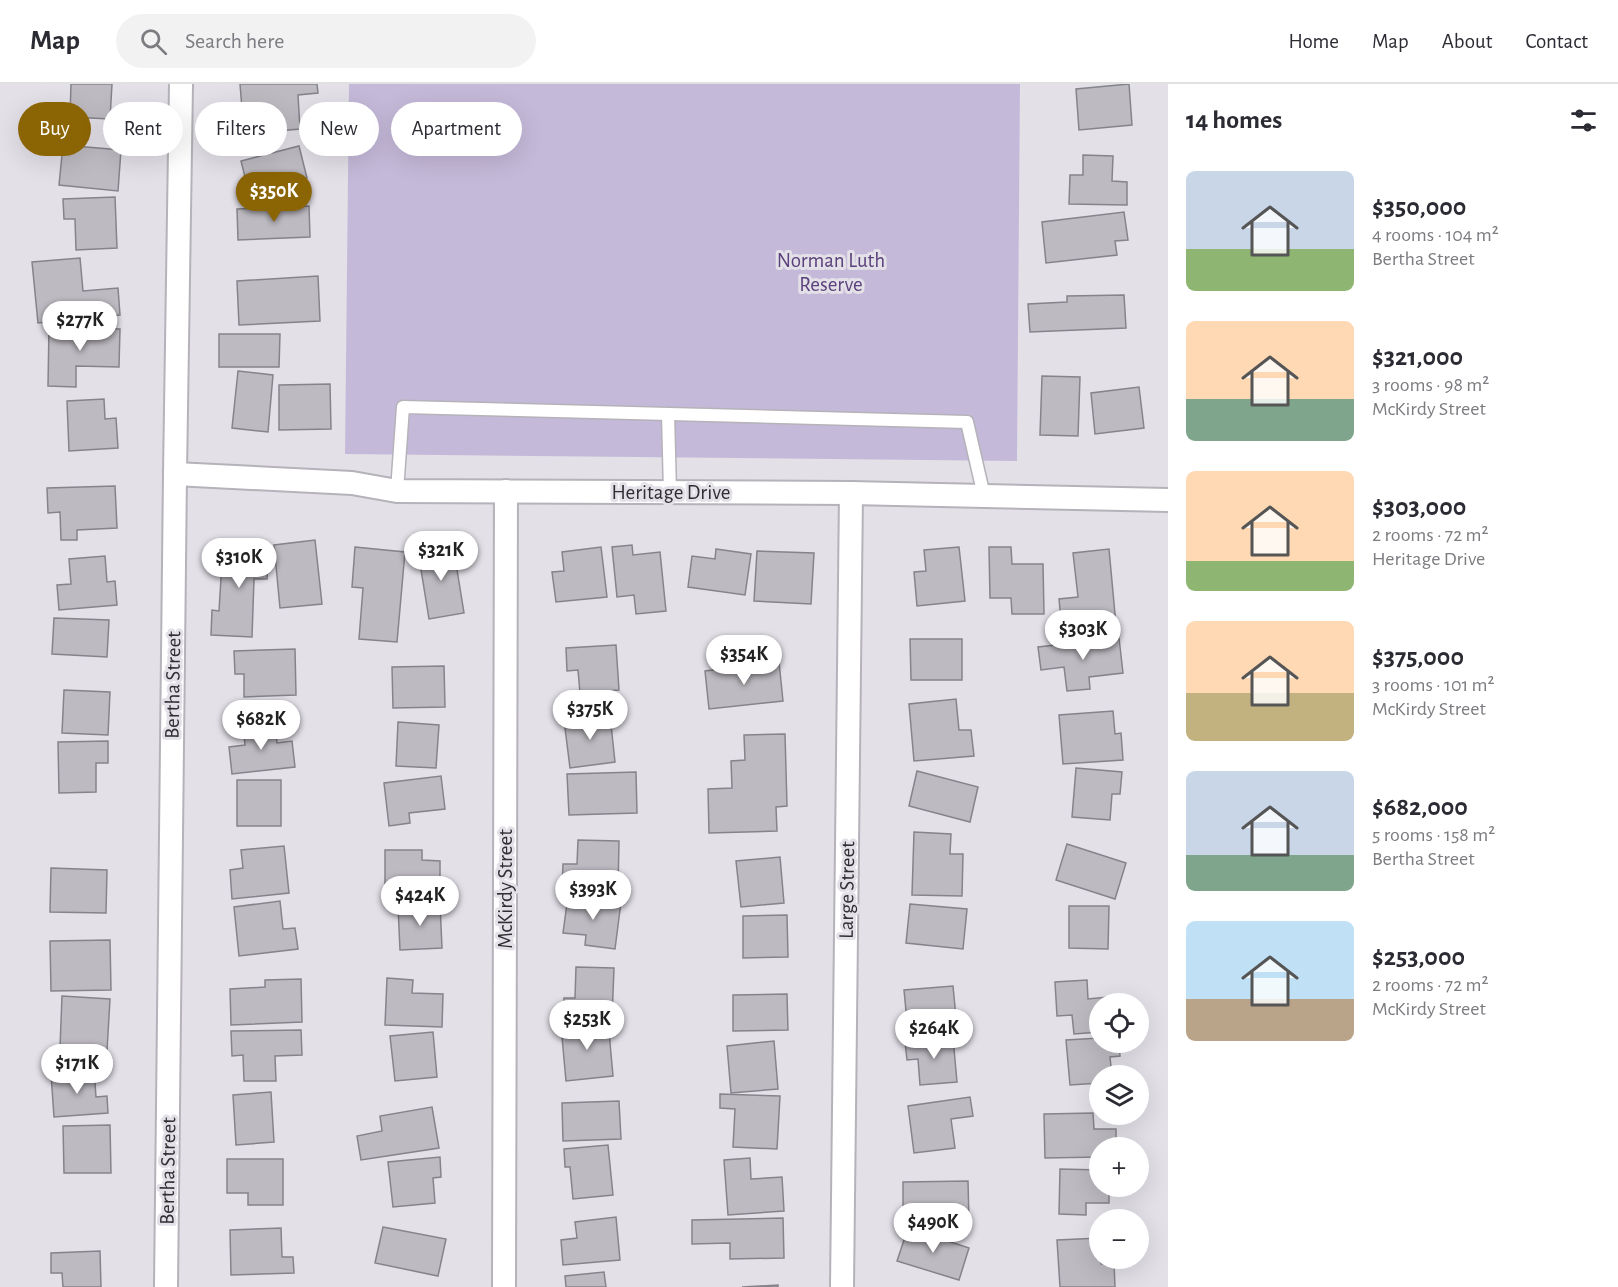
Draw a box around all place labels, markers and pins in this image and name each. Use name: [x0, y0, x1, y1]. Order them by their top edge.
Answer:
pin: $350K: [232, 172, 316, 223]
pin: $277K: [38, 301, 122, 352]
pin: $321K: [399, 531, 483, 582]
pin: $310K: [197, 538, 281, 589]
pin: $303K: [1041, 610, 1125, 661]
pin: $354K: [702, 635, 786, 686]
pin: $375K: [548, 690, 632, 741]
pin: $682K: [219, 700, 303, 751]
pin: $393K: [551, 870, 635, 921]
pin: $424K: [378, 876, 462, 927]
pin: $253K: [545, 1000, 629, 1051]
pin: $264K: [892, 1009, 976, 1060]
pin: $171K: [35, 1044, 119, 1095]
pin: $490K: [891, 1203, 975, 1254]

